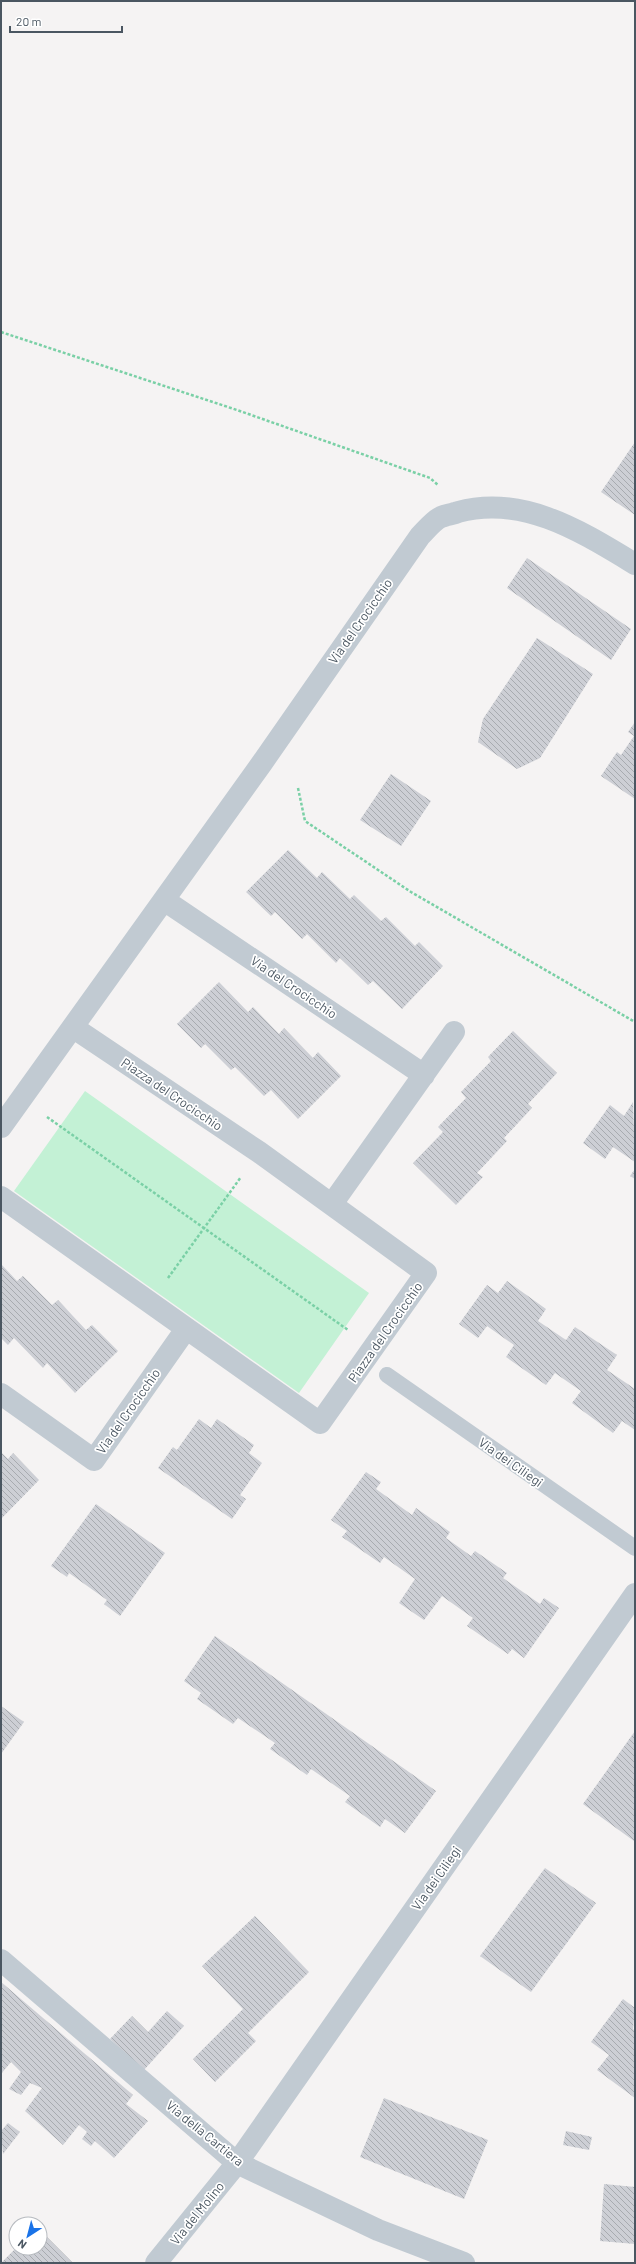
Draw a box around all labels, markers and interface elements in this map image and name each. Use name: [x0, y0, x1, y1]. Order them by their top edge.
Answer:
scale bar: [10, 8, 122, 34]
text: 20 m: [16, 14, 42, 28]
street label: Via del Crocicchio: [325, 575, 395, 667]
street label: Via del Crocicchio: [248, 952, 340, 1022]
street label: Piazza del Crocicchio: [118, 1054, 226, 1134]
street label: Piazza del Crocicchio: [344, 1279, 426, 1385]
street label: Via del Crocicchio: [93, 1365, 163, 1457]
street label: Via dei Ciliegi: [476, 1434, 546, 1490]
street label: Via dei Ciliegi: [408, 1843, 464, 1913]
street label: Via della Cartiera: [163, 2097, 247, 2169]
street label: Via del Molino: [167, 2178, 227, 2248]
north arrow: [8, 2216, 48, 2256]
text: N: [15, 2237, 29, 2252]

